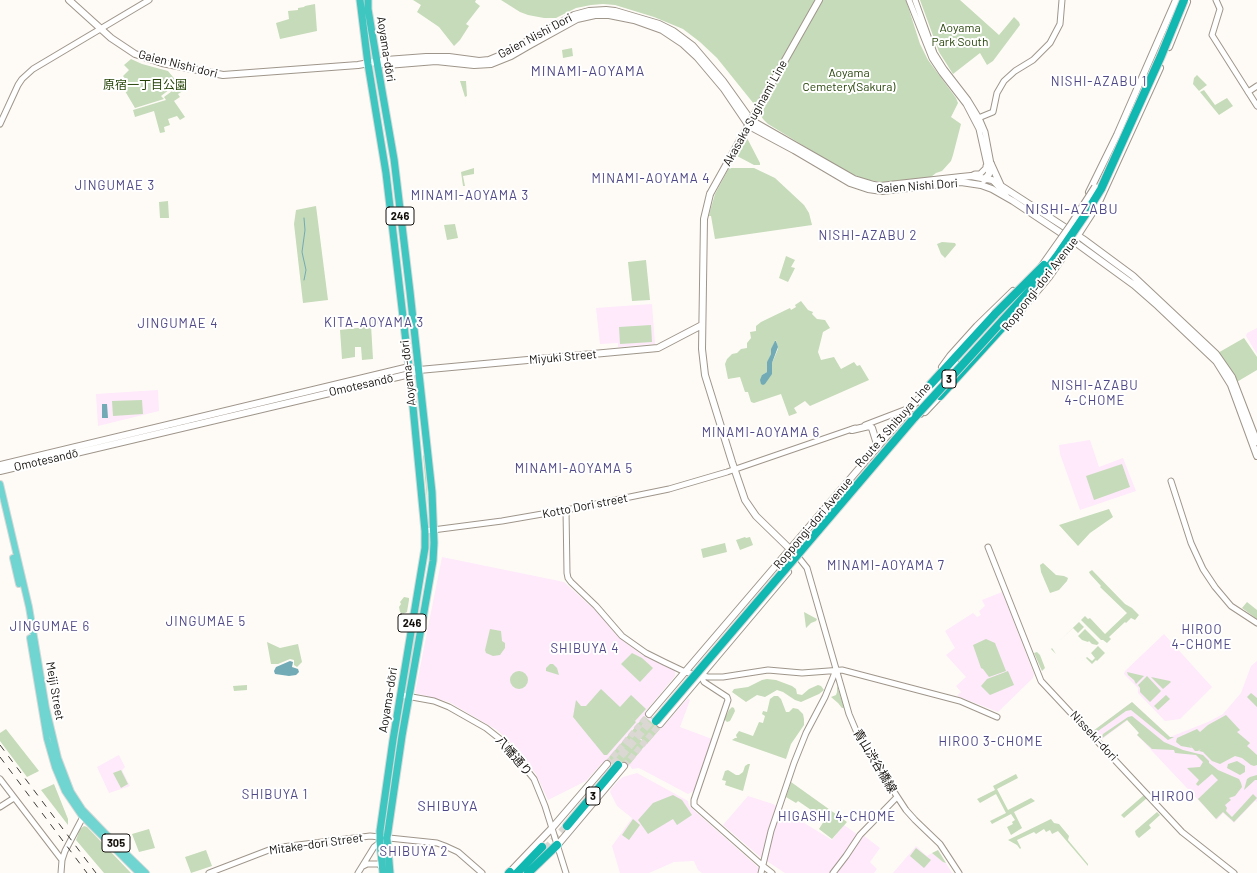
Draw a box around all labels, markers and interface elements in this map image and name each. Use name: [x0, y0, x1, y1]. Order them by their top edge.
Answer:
street label: Gaien Nishi Dori: [495, 10, 575, 62]
street label: Aoyama-dōri: [374, 15, 398, 83]
park label: Aoyama Park South: [932, 21, 988, 49]
street label: Gaien Nishi dori: [137, 47, 219, 81]
street label: Akasaka Suginami Line: [720, 57, 790, 169]
district label: MINAMI-AOYAMA: [531, 63, 645, 79]
park label: Aoyama Cemetery(Sakura): [803, 66, 895, 94]
district label: NISHI-AZABU 1: [1051, 74, 1147, 90]
park label: 原宿一丁目公園: [103, 78, 187, 92]
district label: MINAMI-AOYAMA 4: [592, 171, 710, 187]
street label: Gaien Nishi Dori: [876, 176, 958, 196]
district label: JINGUMAE 3: [75, 178, 155, 194]
district label: MINAMI-AOYAMA 3: [411, 188, 529, 204]
district label: NISHI-AZABU: [1025, 201, 1119, 217]
road number: 246: [386, 207, 414, 225]
district label: NISHI-AZABU 2: [818, 228, 918, 244]
street label: Roppongi-dori Avenue: [999, 234, 1081, 334]
district label: KITA-AOYAMA 3: [324, 315, 424, 331]
district label: JINGUMAE 4: [138, 316, 218, 332]
street label: Aoyama-dōri: [397, 339, 419, 407]
street label: Miyuki Street: [529, 347, 597, 367]
road number: 3: [942, 370, 956, 388]
street label: Omotesandō: [327, 371, 395, 399]
district label: NISHI-AZABU 4-CHOME: [1051, 378, 1139, 409]
street label: Route 3 Shibuya Line: [852, 380, 934, 470]
district label: MINAMI-AOYAMA 6: [702, 425, 820, 441]
street label: Omotesandō: [12, 446, 80, 474]
district label: MINAMI-AOYAMA 5: [515, 461, 633, 477]
street label: Roppongi-dori Avenue: [770, 474, 856, 572]
street label: Kotto Dori street: [541, 491, 629, 521]
district label: MINAMI-AOYAMA 7: [827, 558, 945, 574]
district label: JINGUMAE 5: [166, 614, 246, 630]
road number: 246: [398, 614, 426, 632]
district label: JINGUMAE 6: [10, 619, 90, 635]
district label: HIROO 4-CHOME: [1172, 622, 1232, 653]
district label: SHIBUYA 4: [550, 641, 620, 657]
street label: Meiji Street: [43, 661, 67, 721]
street label: Aoyama-dōri: [376, 666, 400, 734]
street label: Nisseki-dori: [1067, 708, 1121, 764]
street label: 青山渋谷橋線: [850, 726, 900, 796]
street label: 八幡通り: [493, 733, 535, 779]
district label: HIROO 3-CHOME: [938, 734, 1044, 750]
district label: SHIBUYA 1: [242, 787, 308, 803]
road number: 3: [586, 787, 600, 805]
district label: HIROO: [1151, 788, 1195, 804]
district label: SHIBUYA: [417, 798, 479, 814]
district label: HIGASHI 4-CHOME: [778, 809, 896, 825]
street label: Mitake-dori Street: [268, 830, 364, 858]
road number: 305: [102, 834, 130, 852]
district label: SHIBUYA 2: [380, 844, 448, 860]

